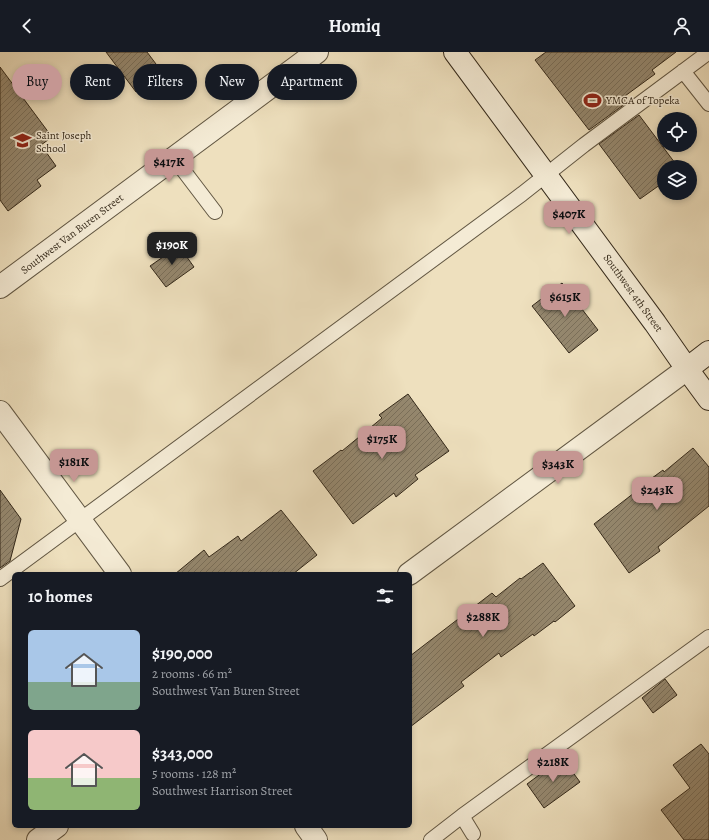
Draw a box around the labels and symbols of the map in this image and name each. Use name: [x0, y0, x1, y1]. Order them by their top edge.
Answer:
sports icon: YMCA of Topeka: [583, 90, 603, 110]
place label: YMCA of Topeka: [605, 93, 681, 108]
place label: Saint Joseph School: [36, 128, 91, 156]
school or university icon: Saint Joseph School: [13, 131, 33, 151]
pin: $417K: [141, 149, 197, 183]
street label: Southwest Van Buren Street: [18, 190, 127, 278]
pin: $407K: [541, 201, 597, 235]
pin: $190K: [144, 232, 200, 266]
street label: Southwest 4th Street: [600, 251, 667, 335]
pin: $615K: [537, 284, 593, 318]
pin: $175K: [354, 426, 410, 460]
pin: $181K: [46, 449, 102, 483]
pin: $343K: [530, 451, 586, 485]
pin: $243K: [629, 477, 685, 511]
pin: $288K: [455, 604, 511, 638]
pin: $218K: [525, 749, 581, 783]

